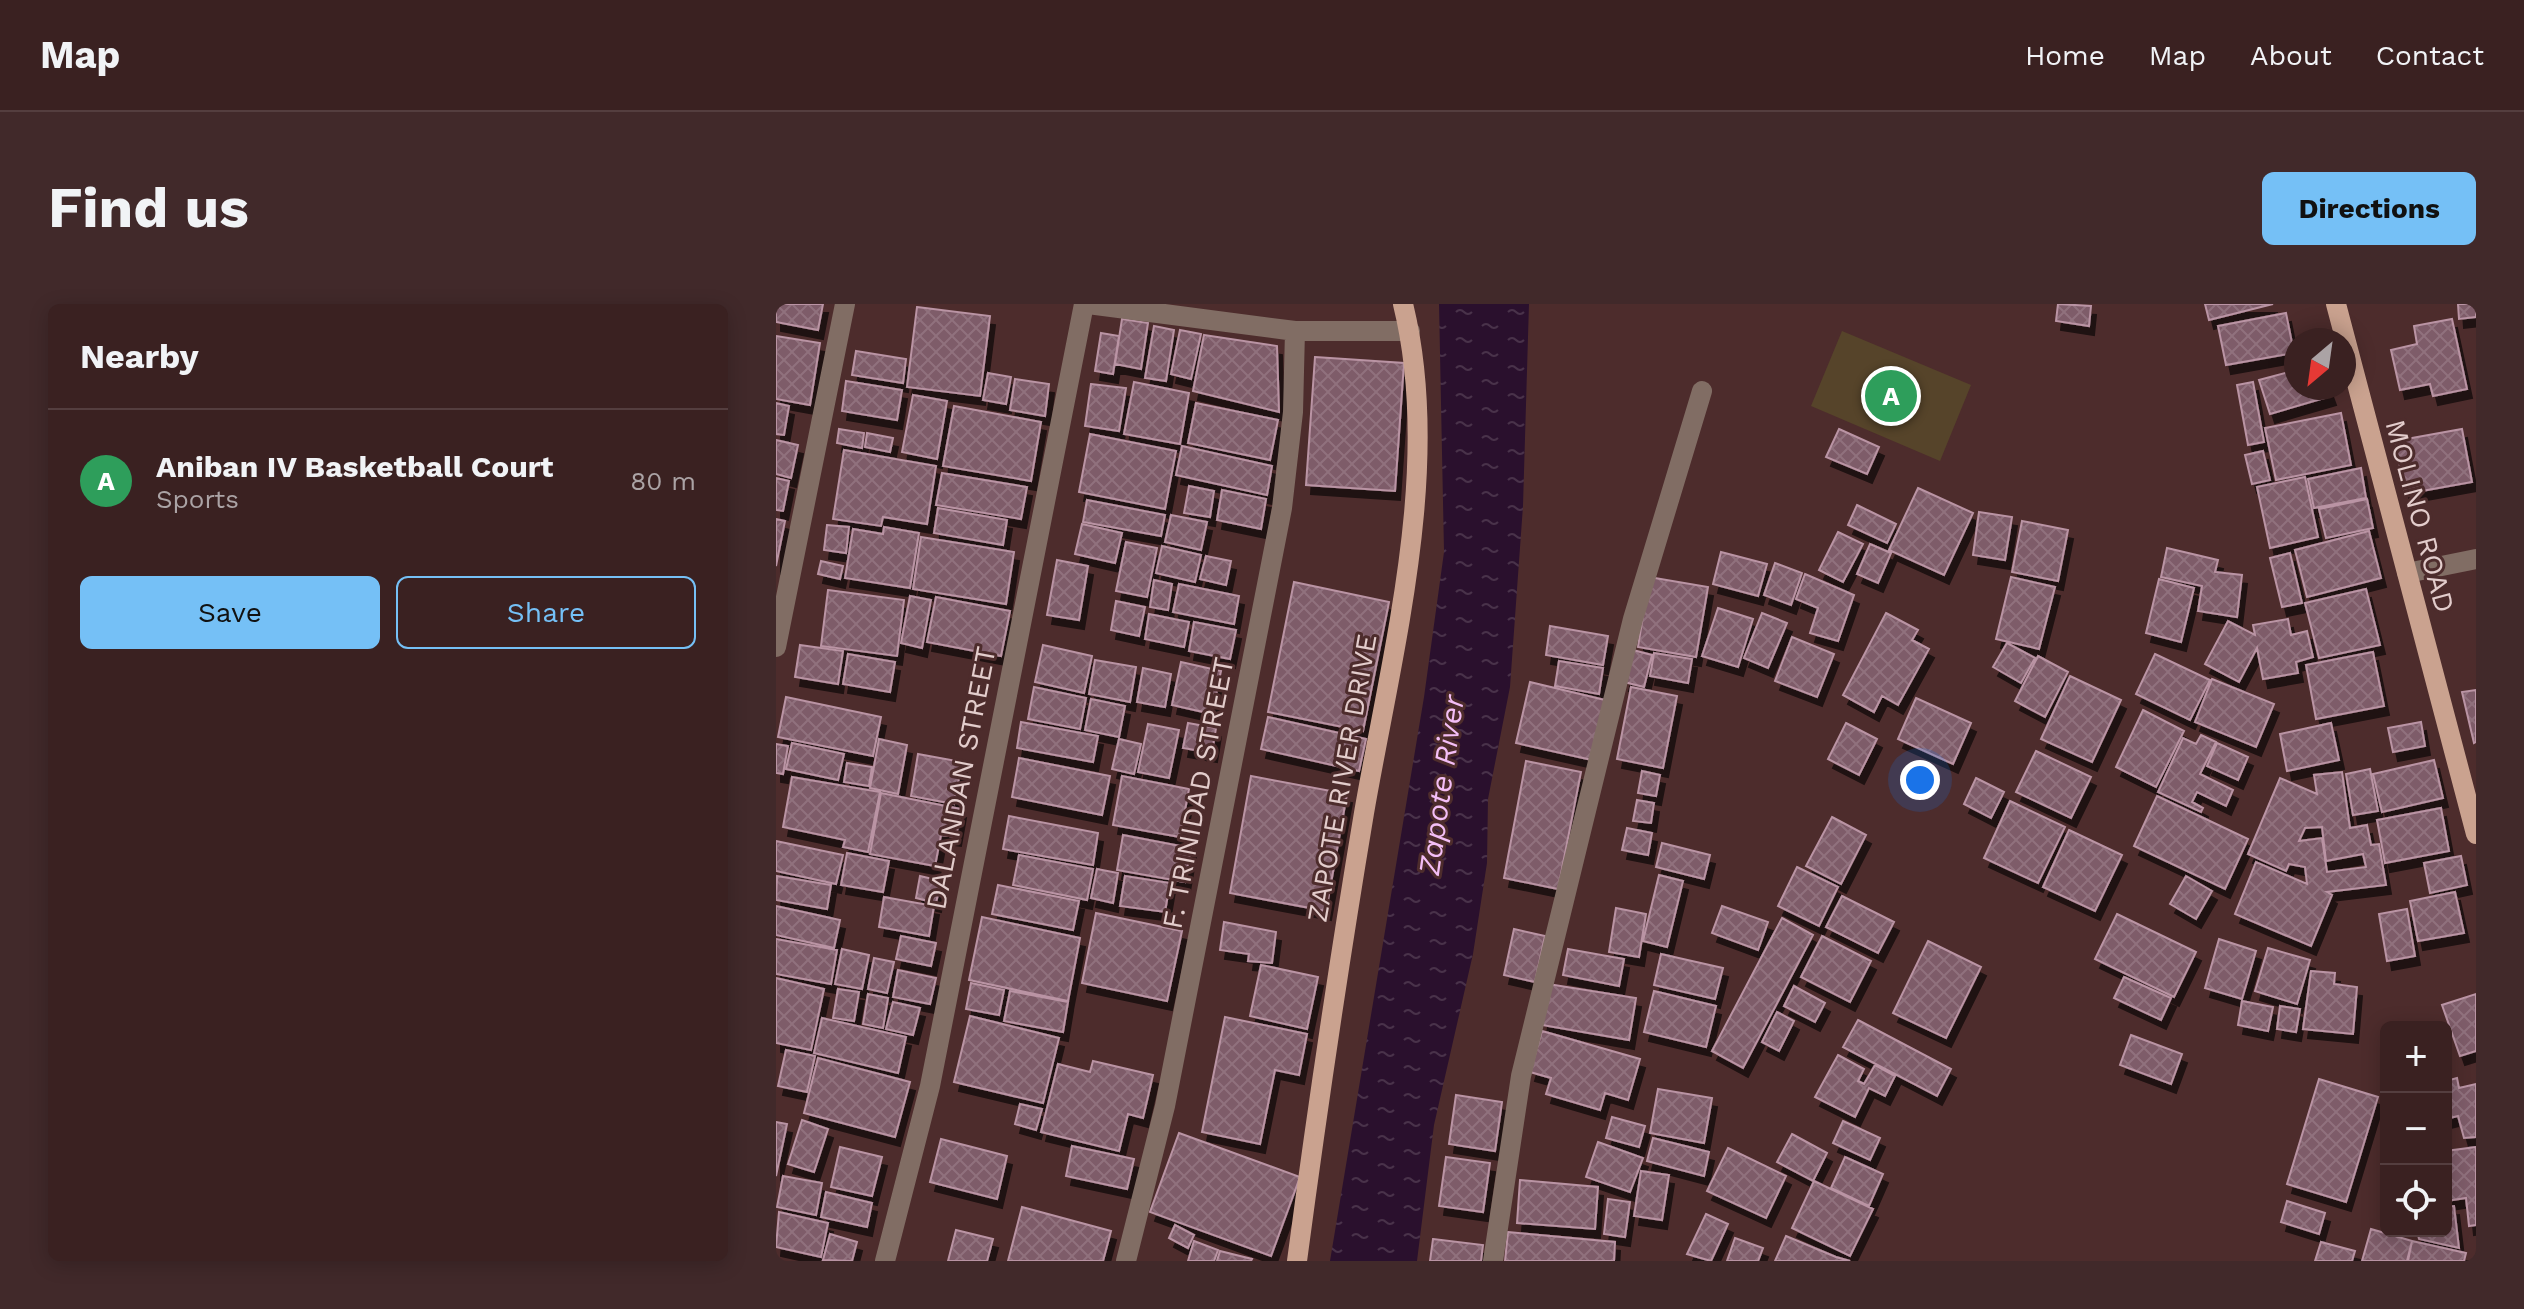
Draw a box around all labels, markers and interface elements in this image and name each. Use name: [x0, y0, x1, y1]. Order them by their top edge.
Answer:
text: Map: [40, 33, 120, 77]
text: Home: [2025, 39, 2105, 72]
text: Map: [2149, 39, 2206, 72]
text: About: [2250, 39, 2332, 72]
text: Contact: [2376, 39, 2484, 72]
button: Directions: [2262, 172, 2476, 245]
text: Find us: [48, 175, 249, 241]
north arrow: [2284, 328, 2356, 400]
text: Nearby: [80, 336, 199, 376]
pin: A: [1865, 366, 1917, 426]
street label: MOLINO ROAD: [2378, 416, 2462, 616]
text: Aniban IV Basketball Court: [156, 449, 553, 484]
text: A: [97, 466, 115, 496]
text: 80 m: [630, 466, 696, 496]
text: Sports: [156, 484, 239, 514]
button: Save: [80, 576, 380, 649]
button: Share: [396, 576, 696, 649]
street label: ZAPOTE RIVER DRIVE: [1300, 631, 1384, 925]
street label: DALANDAN STREET: [919, 644, 1003, 912]
street label: F. TRINIDAD STREET: [1155, 654, 1241, 932]
water label: Zapote River: [1411, 691, 1471, 878]
your location: [1900, 760, 1940, 800]
map controls: [2380, 1021, 2452, 1237]
button: +: [2380, 1021, 2452, 1093]
button: −: [2380, 1093, 2452, 1165]
button: locate: [2380, 1165, 2452, 1237]

